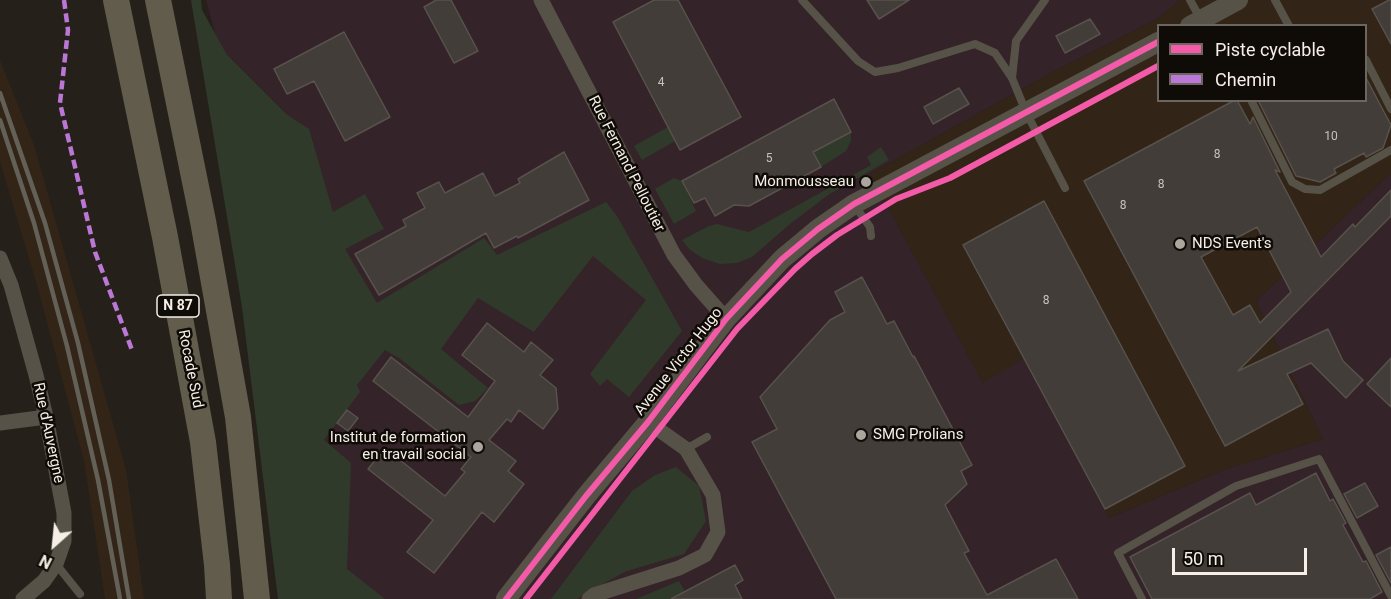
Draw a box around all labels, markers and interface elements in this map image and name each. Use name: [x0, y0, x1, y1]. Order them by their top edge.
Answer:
legend: [1157, 24, 1367, 102]
text: Piste cyclable: [1215, 39, 1325, 60]
text: Chemin: [1215, 69, 1276, 90]
house number: 4: [658, 76, 664, 90]
street label: Rue Fernand Pelloutier: [584, 93, 668, 235]
house number: 10: [1324, 130, 1338, 144]
house number: 8: [1214, 148, 1220, 162]
house number: 5: [766, 152, 772, 166]
place label: Monmousseau: [754, 173, 854, 191]
marker: Monmousseau: [859, 175, 873, 189]
house number: 8: [1158, 178, 1164, 192]
house number: 8: [1120, 199, 1126, 213]
place label: NDS Event's: [1192, 235, 1272, 253]
marker: NDS Event's: [1173, 237, 1187, 251]
house number: 8: [1043, 294, 1049, 308]
road number: N 87: [157, 295, 199, 317]
street label: Avenue Victor Hugo: [631, 304, 727, 420]
street label: Rocade Sud: [174, 328, 206, 410]
street label: Rue d'Auvergne: [29, 381, 67, 485]
place label: SMG Prolians: [873, 426, 963, 444]
marker: SMG Prolians: [854, 428, 868, 442]
place label: Institut de formation en travail social: [330, 429, 466, 464]
marker: Institut de formation en travail social: [471, 440, 485, 454]
north arrow: [24, 515, 84, 575]
scale bar: [1175, 536, 1310, 574]
text: 50 m: [1183, 548, 1223, 569]
text: N: [36, 550, 55, 573]

